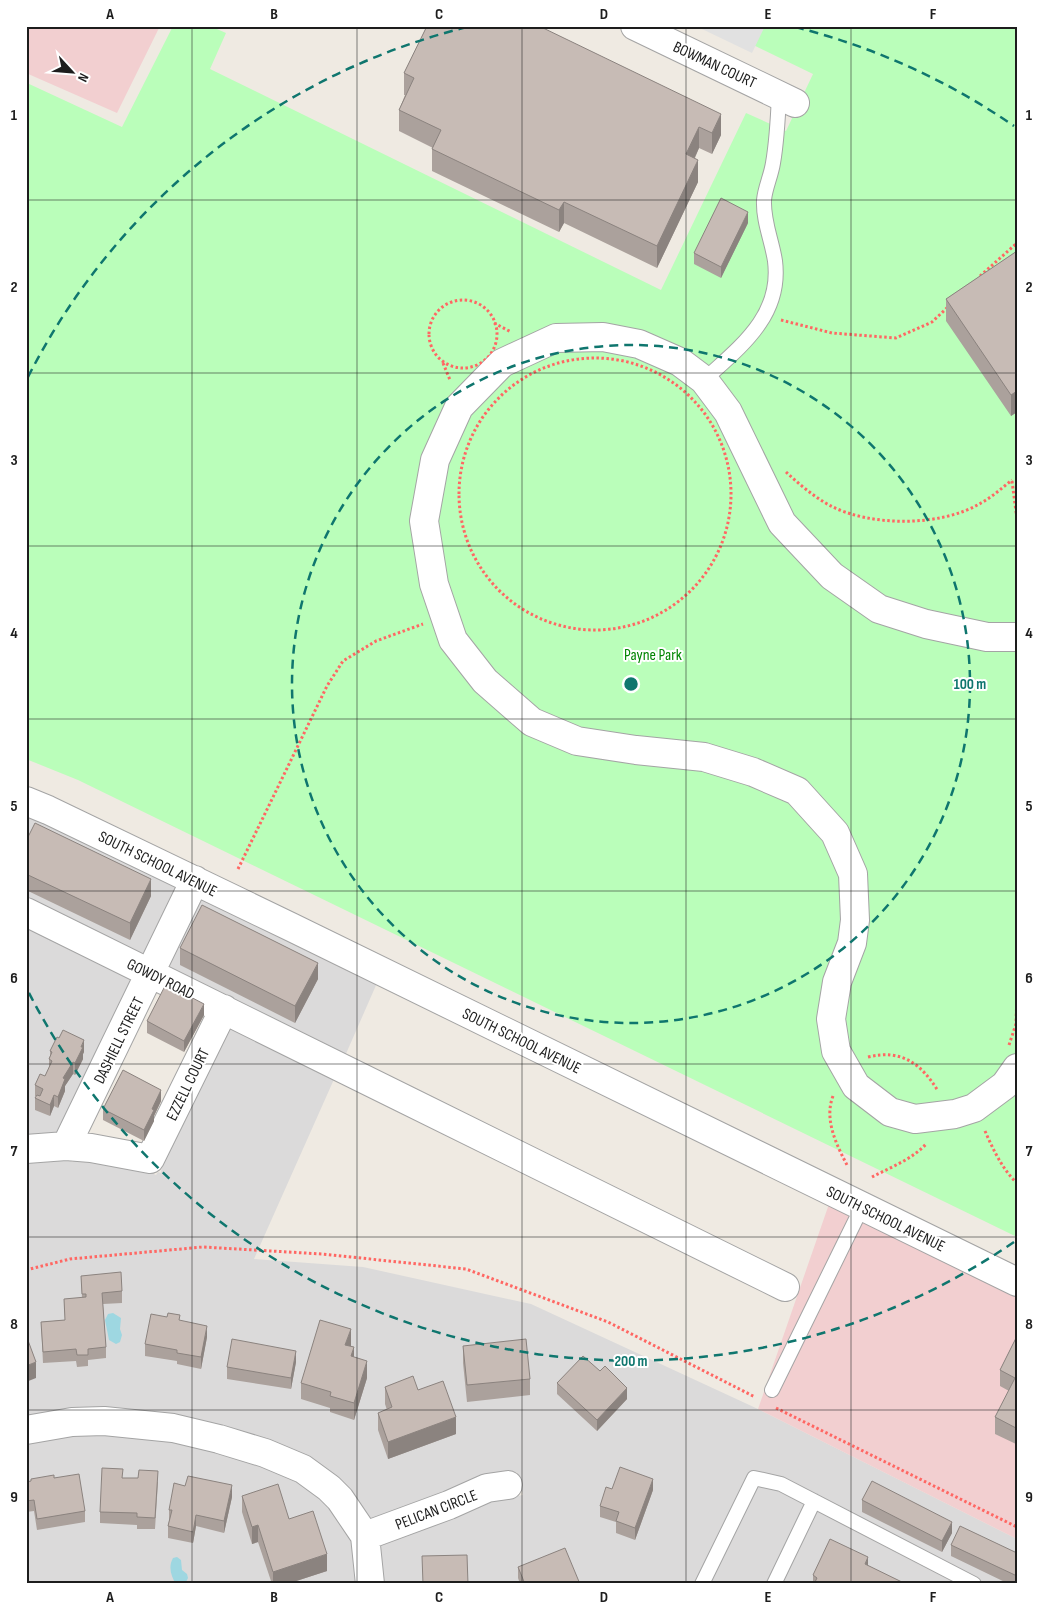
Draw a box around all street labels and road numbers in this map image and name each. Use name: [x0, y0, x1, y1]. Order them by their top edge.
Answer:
street label: BOWMAN COURT: [670, 38, 759, 93]
street label: SOUTH SCHOOL AVENUE: [95, 827, 220, 901]
street label: GOWDY ROAD: [123, 955, 197, 1004]
street label: DASHIELL STREET: [90, 994, 149, 1087]
street label: SOUTH SCHOOL AVENUE: [459, 1004, 584, 1078]
street label: EZZELL COURT: [163, 1045, 214, 1124]
street label: SOUTH SCHOOL AVENUE: [823, 1182, 948, 1256]
street label: PELICAN CIRCLE: [393, 1486, 480, 1535]

